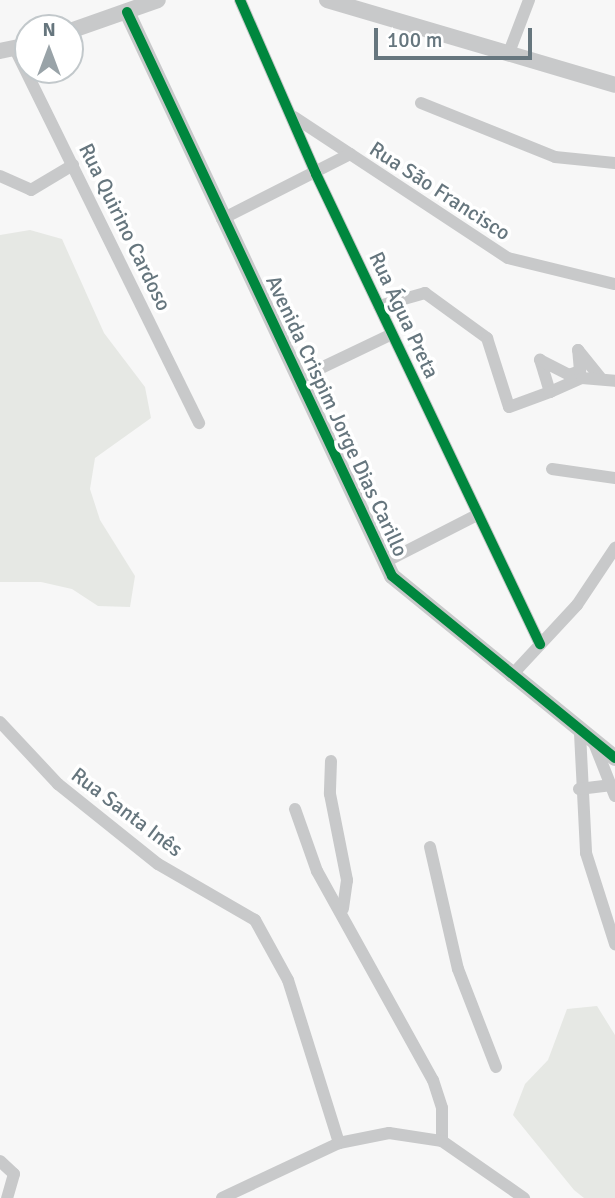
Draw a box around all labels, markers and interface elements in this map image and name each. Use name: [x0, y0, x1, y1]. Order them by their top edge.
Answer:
north arrow: [14, 14, 84, 84]
scale bar: [377, 14, 534, 58]
text: N: [42, 18, 56, 42]
text: 100 m: [387, 27, 442, 53]
street label: Rua São Francisco: [365, 136, 515, 246]
street label: Rua Quirino Cardoso: [73, 139, 177, 315]
street label: Rua Água Preta: [364, 248, 444, 382]
street label: Avenida Crispim Jorge Dias Carillo: [261, 271, 413, 561]
street label: Rua Santa Inês: [66, 762, 188, 862]

